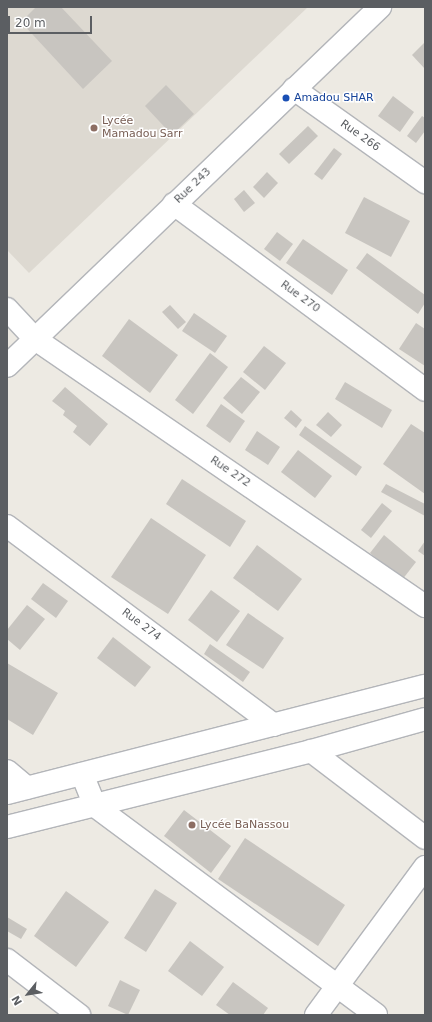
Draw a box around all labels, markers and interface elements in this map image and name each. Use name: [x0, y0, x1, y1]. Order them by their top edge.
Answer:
scale bar: [10, 8, 94, 34]
text: 20 m: [15, 16, 46, 30]
place label: Amadou SHAR: [294, 91, 374, 105]
marker: Amadou SHAR: [281, 93, 291, 103]
place label: Lycée Mamadou Sarr: [102, 115, 182, 141]
street label: Rue 266: [338, 118, 382, 154]
marker: Lycée Mamadou Sarr: [89, 123, 99, 133]
street label: Rue 243: [172, 165, 214, 207]
street label: Rue 270: [278, 278, 322, 316]
street label: Rue 272: [207, 454, 253, 490]
street label: Rue 274: [119, 606, 163, 644]
place label: Lycée BaNassou: [200, 818, 289, 832]
marker: Lycée BaNassou: [187, 820, 197, 830]
north arrow: [8, 974, 48, 1014]
text: N: [9, 993, 25, 1007]

